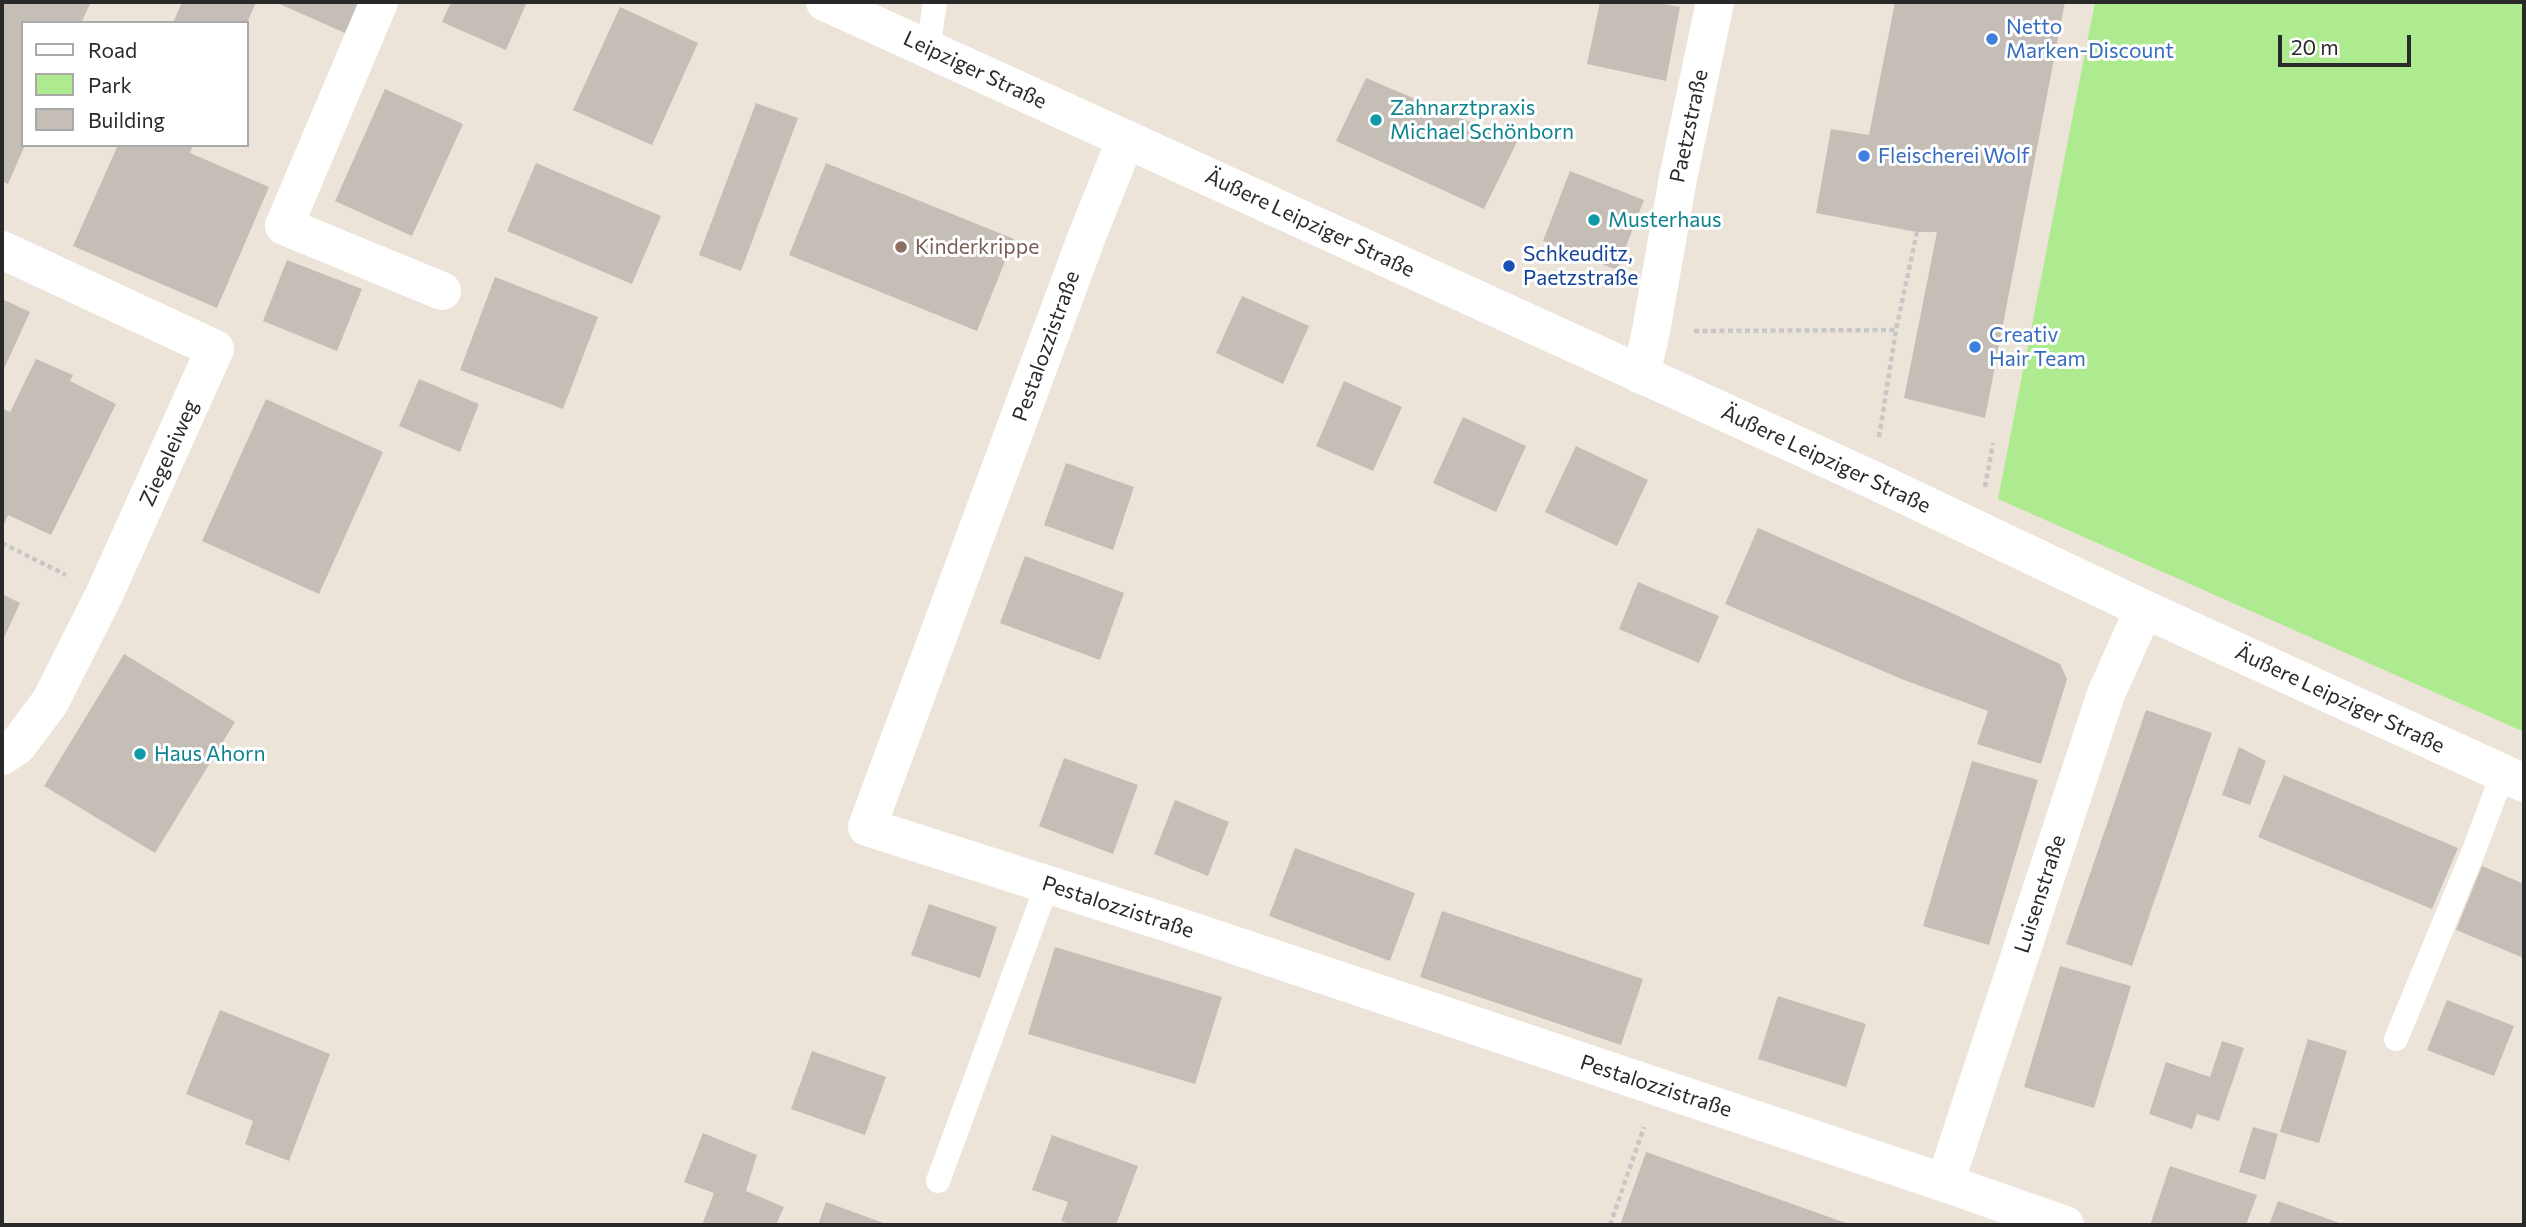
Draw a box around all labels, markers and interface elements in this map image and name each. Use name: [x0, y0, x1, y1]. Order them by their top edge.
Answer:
place label: Netto Marken-Discount: [2006, 14, 2174, 64]
legend: [21, 21, 248, 147]
scale bar: [2281, 21, 2414, 65]
street label: Leipziger Straße: [899, 26, 1051, 114]
marker: Netto Marken-Discount: [1984, 31, 2000, 47]
text: 20 m: [2291, 34, 2339, 59]
text: Road: [88, 37, 137, 62]
street label: Paetzstraße: [1665, 67, 1713, 185]
text: Park: [88, 72, 132, 97]
place label: Zahnarztpraxis Michael Schönborn: [1390, 95, 1574, 145]
text: Building: [88, 107, 165, 132]
marker: Zahnarztpraxis Michael Schönborn: [1368, 112, 1384, 128]
place label: Fleischerei Wolf: [1878, 143, 2030, 169]
marker: Fleischerei Wolf: [1856, 148, 1872, 164]
street label: Äußere Leipziger Straße: [1201, 163, 1419, 283]
place label: Musterhaus: [1608, 207, 1721, 233]
marker: Musterhaus: [1586, 212, 1602, 228]
place label: Kinderkrippe: [915, 234, 1039, 260]
marker: Kinderkrippe: [893, 239, 909, 255]
place label: Schkeuditz, Paetzstraße: [1523, 241, 1638, 291]
marker: Schkeuditz, Paetzstraße: [1501, 258, 1517, 274]
street label: Pestalozzistraße: [1007, 267, 1085, 425]
place label: Creativ Hair Team: [1989, 322, 2086, 372]
marker: Creativ Hair Team: [1967, 339, 1983, 355]
street label: Ziegeleiweg: [134, 396, 204, 510]
street label: Äußere Leipziger Straße: [1717, 399, 1935, 519]
street label: Äußere Leipziger Straße: [2231, 639, 2449, 759]
place label: Haus Ahorn: [154, 741, 266, 767]
marker: Haus Ahorn: [132, 746, 148, 762]
street label: Luisenstraße: [2009, 832, 2071, 956]
street label: Pestalozzistraße: [1039, 871, 1197, 943]
street label: Pestalozzistraße: [1577, 1050, 1735, 1122]

